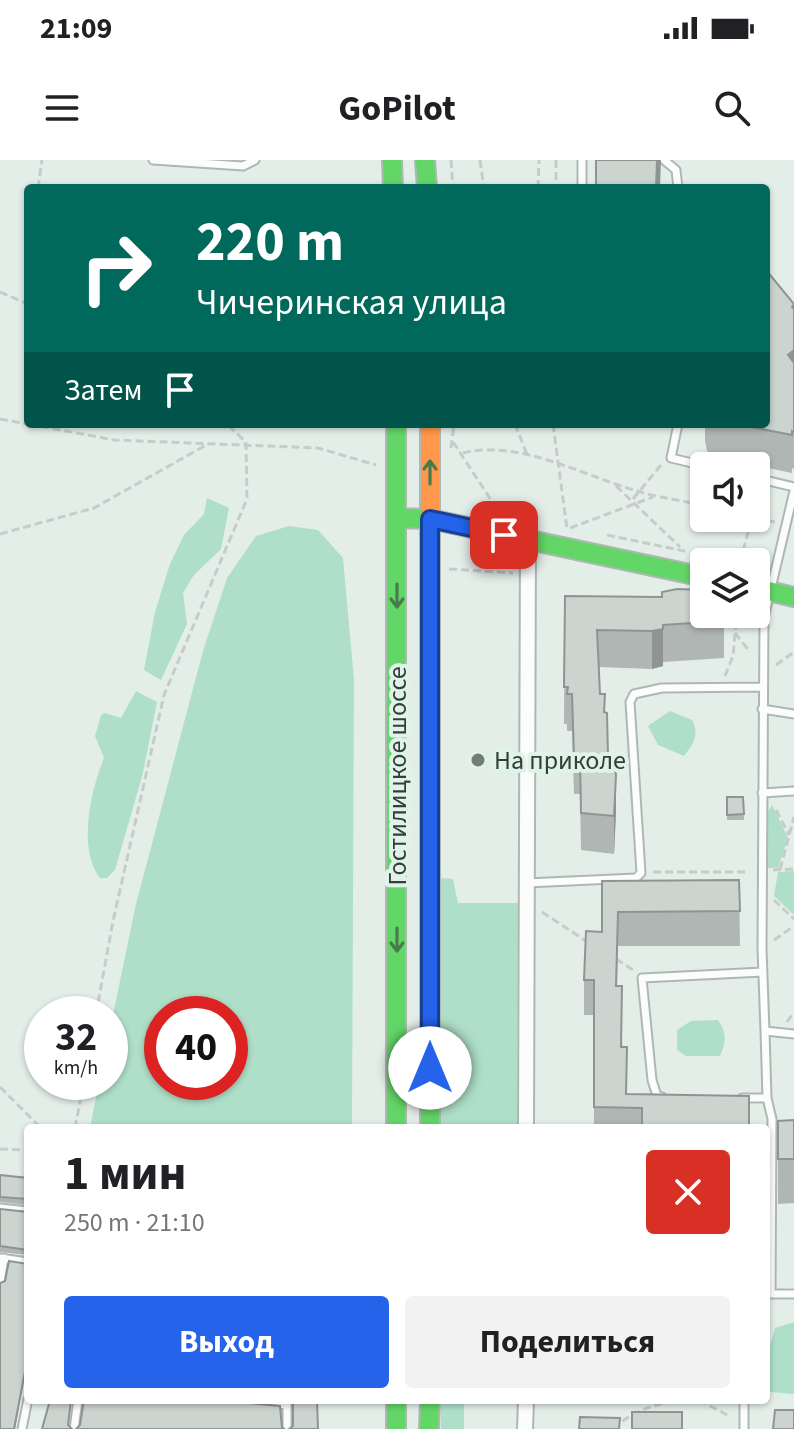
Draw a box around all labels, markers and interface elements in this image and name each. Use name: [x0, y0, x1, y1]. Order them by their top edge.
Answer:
text: 21:09: [40, 7, 112, 50]
text: GoPilot: [338, 83, 456, 134]
icon: menu: [40, 86, 84, 130]
icon: search: [710, 86, 754, 130]
text: 220 m: [196, 203, 344, 282]
icon: right: [64, 216, 168, 320]
text: Чичеринская улица: [196, 277, 507, 328]
icon: arrive: [158, 368, 202, 412]
text: Затем: [64, 369, 142, 412]
map controls: [690, 452, 770, 628]
button: sound: [690, 452, 770, 532]
one-way arrow: [422, 459, 438, 486]
pin: [470, 501, 538, 569]
icon: arrive: [482, 513, 526, 557]
button: layers: [690, 548, 770, 628]
one-way arrow: [389, 582, 405, 609]
street label: Гостилицкое шоссе: [379, 666, 416, 886]
place label: На приколе: [494, 742, 626, 779]
marker: На приколе: [469, 751, 487, 769]
one-way arrow: [389, 926, 405, 953]
speed limit sign: 40: [144, 996, 248, 1100]
text: 32: [55, 1009, 97, 1066]
position arrow: [388, 1026, 472, 1110]
text: km/h: [54, 1054, 98, 1082]
text: 1 мин: [64, 1140, 187, 1208]
button: close: [646, 1150, 730, 1234]
text: 250 m · 21:10: [64, 1204, 205, 1241]
button: Выход: [64, 1296, 389, 1388]
button: Поделиться: [405, 1296, 730, 1388]

